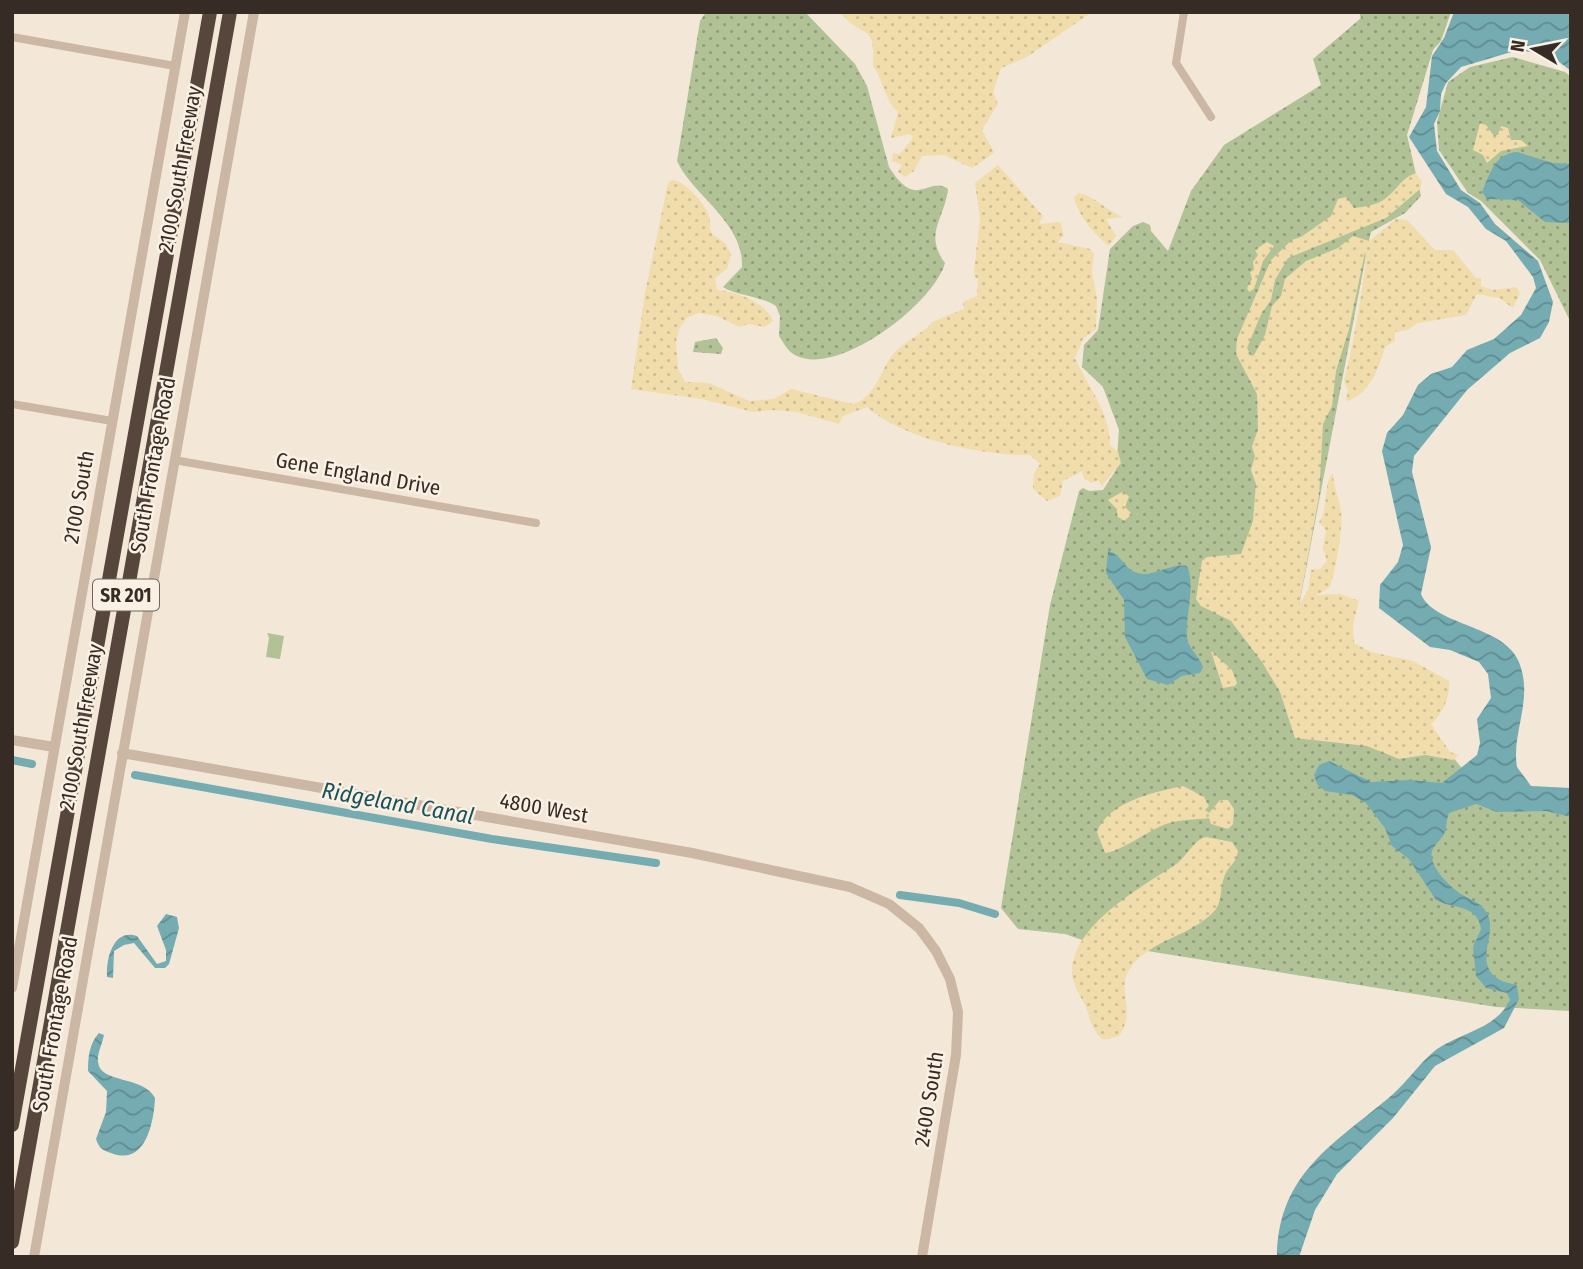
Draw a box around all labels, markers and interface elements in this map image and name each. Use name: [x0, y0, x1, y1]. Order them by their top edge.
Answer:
north arrow: [1499, 14, 1569, 84]
text: N: [1505, 39, 1530, 54]
street label: 2100 South Freeway: [153, 83, 207, 254]
street label: South Frontage Road: [125, 375, 181, 555]
street label: Gene England Drive: [274, 447, 442, 501]
street label: 2100 South: [58, 448, 100, 546]
road number: SR 201: [93, 580, 159, 610]
street label: 2100 South Freeway: [54, 641, 108, 812]
water label: Ridgeland Canal: [320, 776, 476, 830]
street label: 4800 West: [498, 787, 590, 829]
street label: South Frontage Road: [27, 934, 83, 1114]
street label: 2400 South: [909, 1049, 949, 1149]

